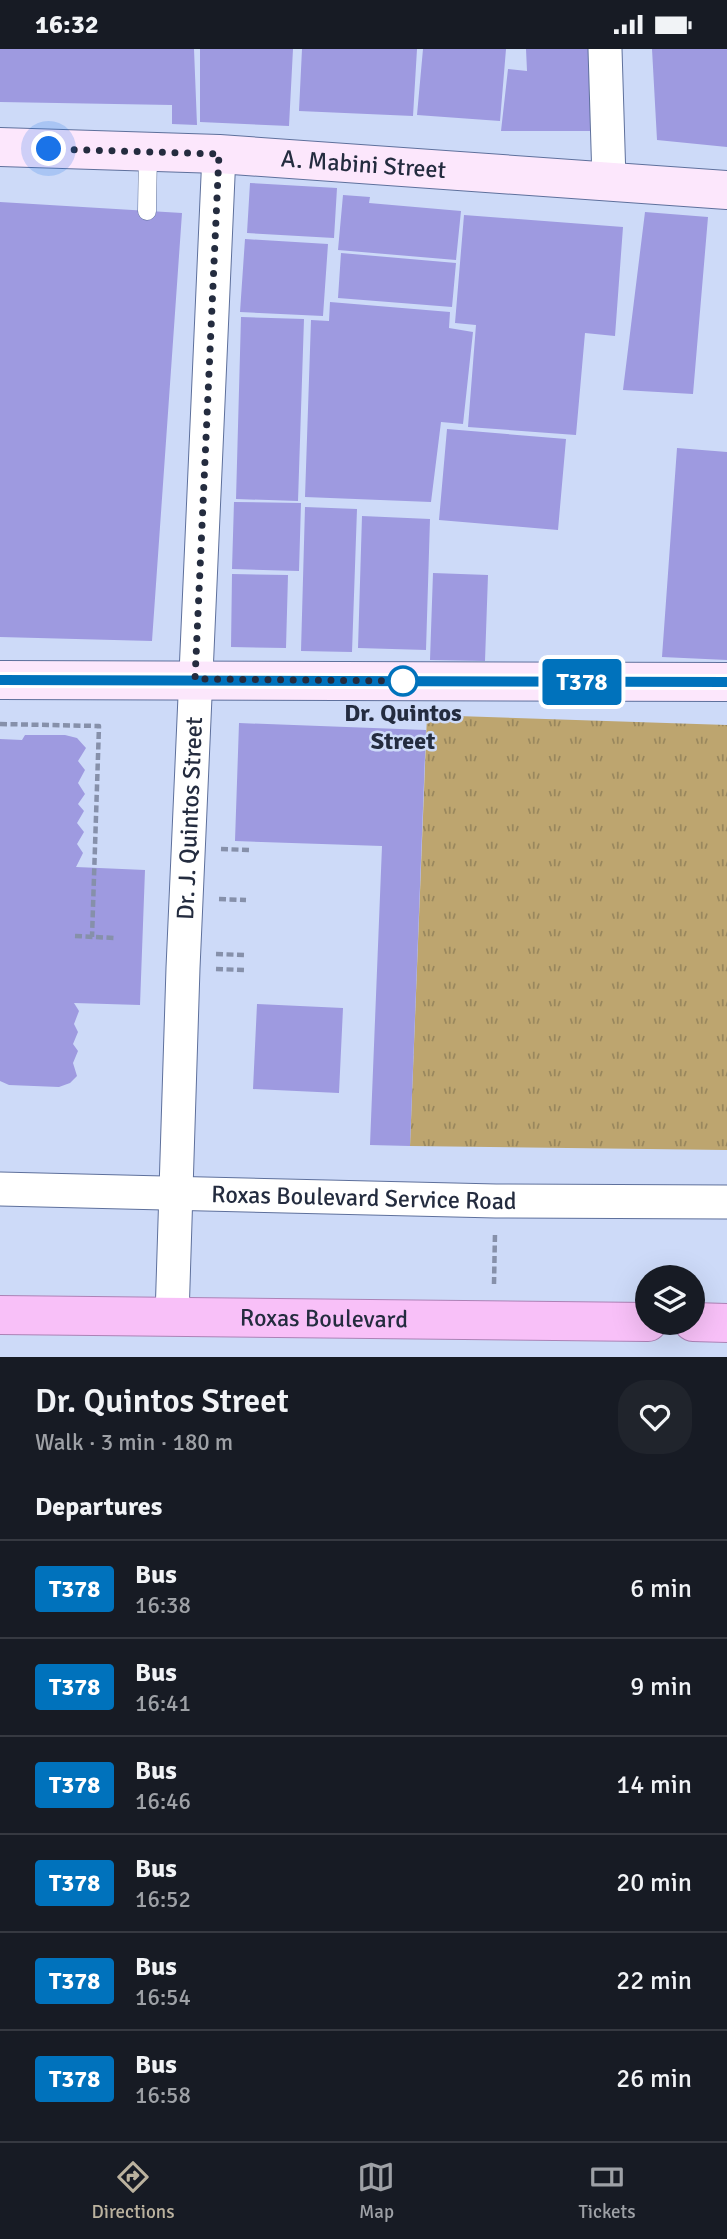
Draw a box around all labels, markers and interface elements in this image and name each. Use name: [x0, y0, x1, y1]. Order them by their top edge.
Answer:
text: 16:32: [35, 9, 99, 41]
your location: [31, 131, 66, 166]
street label: A. Mabini Street: [280, 143, 447, 185]
line badge: T378: [533, 659, 631, 705]
marker: Dr. Quintos Street: [388, 666, 418, 696]
text: T378: [556, 667, 608, 697]
place label: Dr. Quintos Street: [344, 698, 462, 756]
street label: Dr. J. Quintos Street: [170, 716, 209, 921]
street label: Roxas Boulevard Service Road: [211, 1179, 517, 1216]
map controls: [635, 1265, 705, 1335]
button: layers: [635, 1265, 705, 1335]
street label: Roxas Boulevard: [240, 1303, 408, 1334]
button: heart: [618, 1380, 692, 1454]
text: Dr. Quintos Street: [35, 1381, 289, 1422]
text: Walk · 3 min · 180 m: [35, 1428, 233, 1457]
text: Departures: [35, 1491, 162, 1523]
text: Bus: [135, 1559, 177, 1591]
text: 6 min: [630, 1573, 692, 1605]
text: T378: [49, 1574, 100, 1604]
text: 16:38: [135, 1591, 191, 1620]
text: Bus: [135, 1657, 177, 1689]
text: 9 min: [630, 1671, 692, 1703]
text: T378: [49, 1672, 100, 1702]
text: 16:41: [135, 1689, 191, 1718]
text: Bus: [135, 1755, 177, 1787]
text: 14 min: [616, 1769, 692, 1801]
text: T378: [49, 1770, 100, 1800]
text: 16:46: [135, 1787, 191, 1816]
text: Bus: [135, 1853, 177, 1885]
text: 20 min: [616, 1867, 692, 1899]
text: T378: [49, 1868, 100, 1898]
text: 16:52: [135, 1885, 191, 1914]
text: Bus: [135, 1951, 177, 1983]
text: 22 min: [616, 1965, 692, 1997]
text: T378: [49, 1966, 100, 1996]
text: 16:54: [135, 1983, 191, 2012]
text: Bus: [135, 2049, 177, 2081]
text: 26 min: [616, 2063, 692, 2095]
text: T378: [49, 2064, 100, 2094]
text: 16:58: [135, 2081, 191, 2110]
tab: Directions: [91, 2158, 175, 2224]
tab: Map: [357, 2158, 395, 2224]
tab: Tickets: [578, 2158, 636, 2224]

